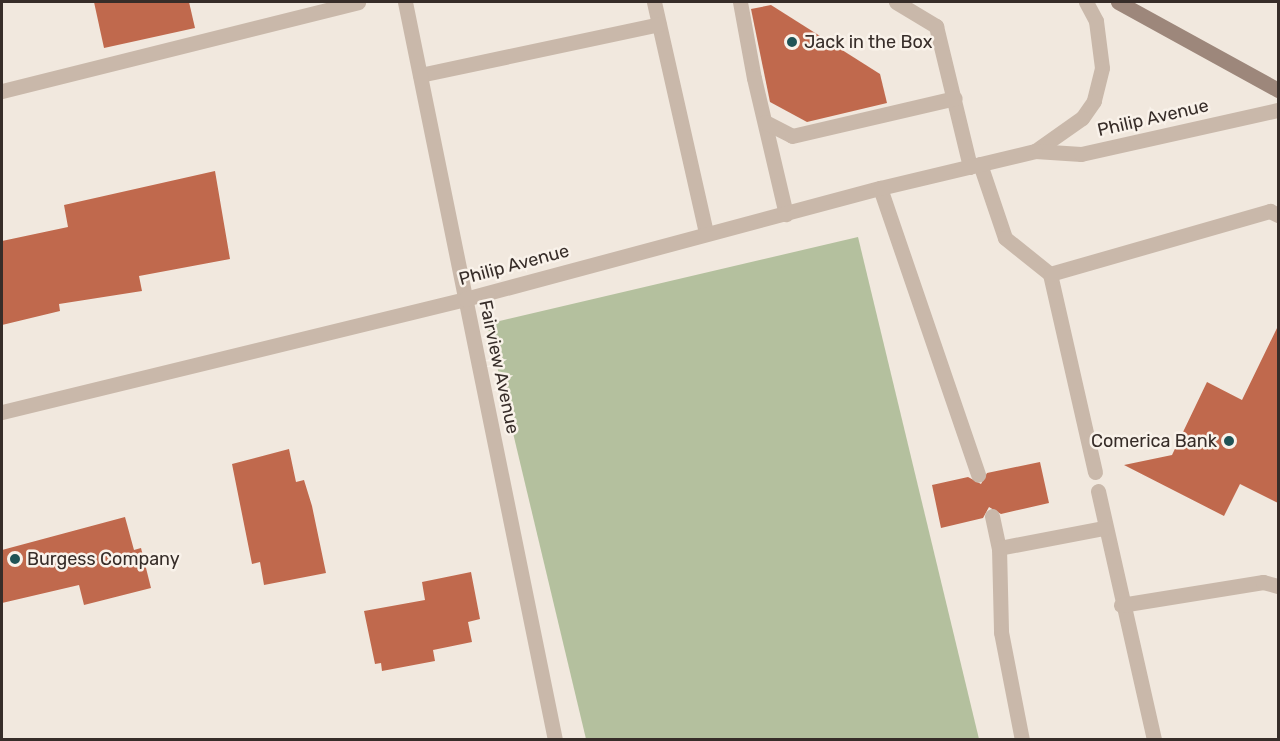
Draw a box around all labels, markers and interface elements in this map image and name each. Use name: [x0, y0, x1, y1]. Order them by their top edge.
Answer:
place label: Jack in the Box: [804, 31, 933, 53]
marker: Jack in the Box: [785, 35, 799, 49]
street label: Philip Avenue: [1095, 95, 1211, 141]
street label: Philip Avenue: [456, 240, 572, 290]
street label: Fairview Avenue: [474, 298, 524, 436]
place label: Comerica Bank: [1091, 430, 1217, 452]
marker: Comerica Bank: [1222, 434, 1236, 448]
place label: Burgess Company: [27, 548, 180, 570]
marker: Burgess Company: [8, 552, 22, 566]

